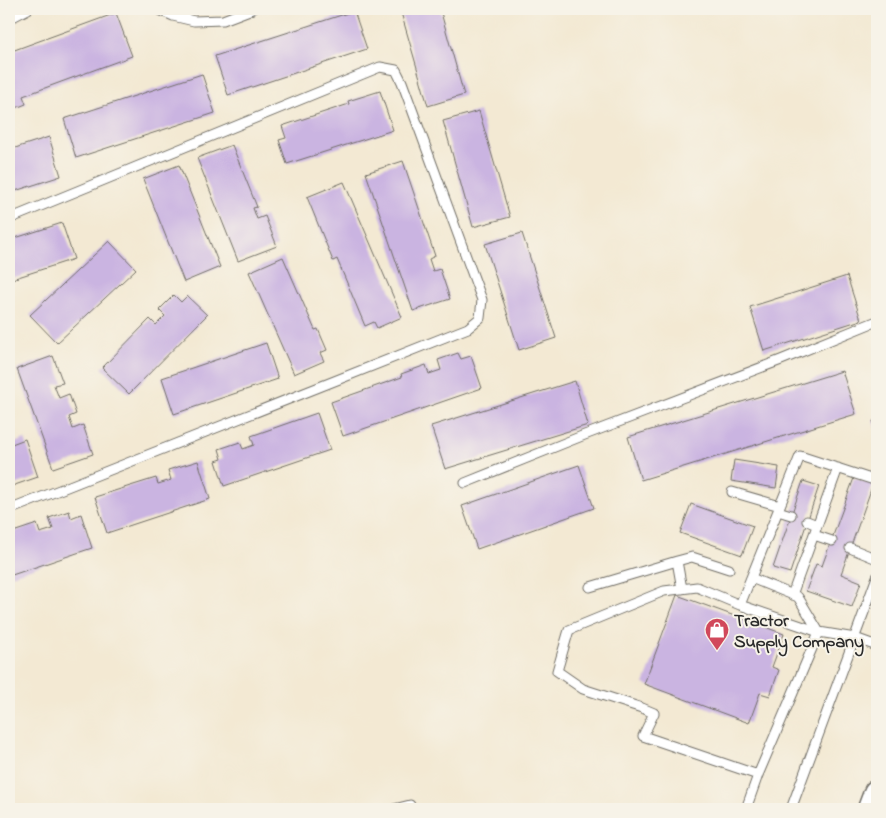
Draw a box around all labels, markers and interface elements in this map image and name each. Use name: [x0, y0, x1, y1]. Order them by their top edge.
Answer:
place label: Tractor Supply Company: [734, 609, 864, 657]
shop icon: Tractor Supply Company: [704, 617, 730, 651]

